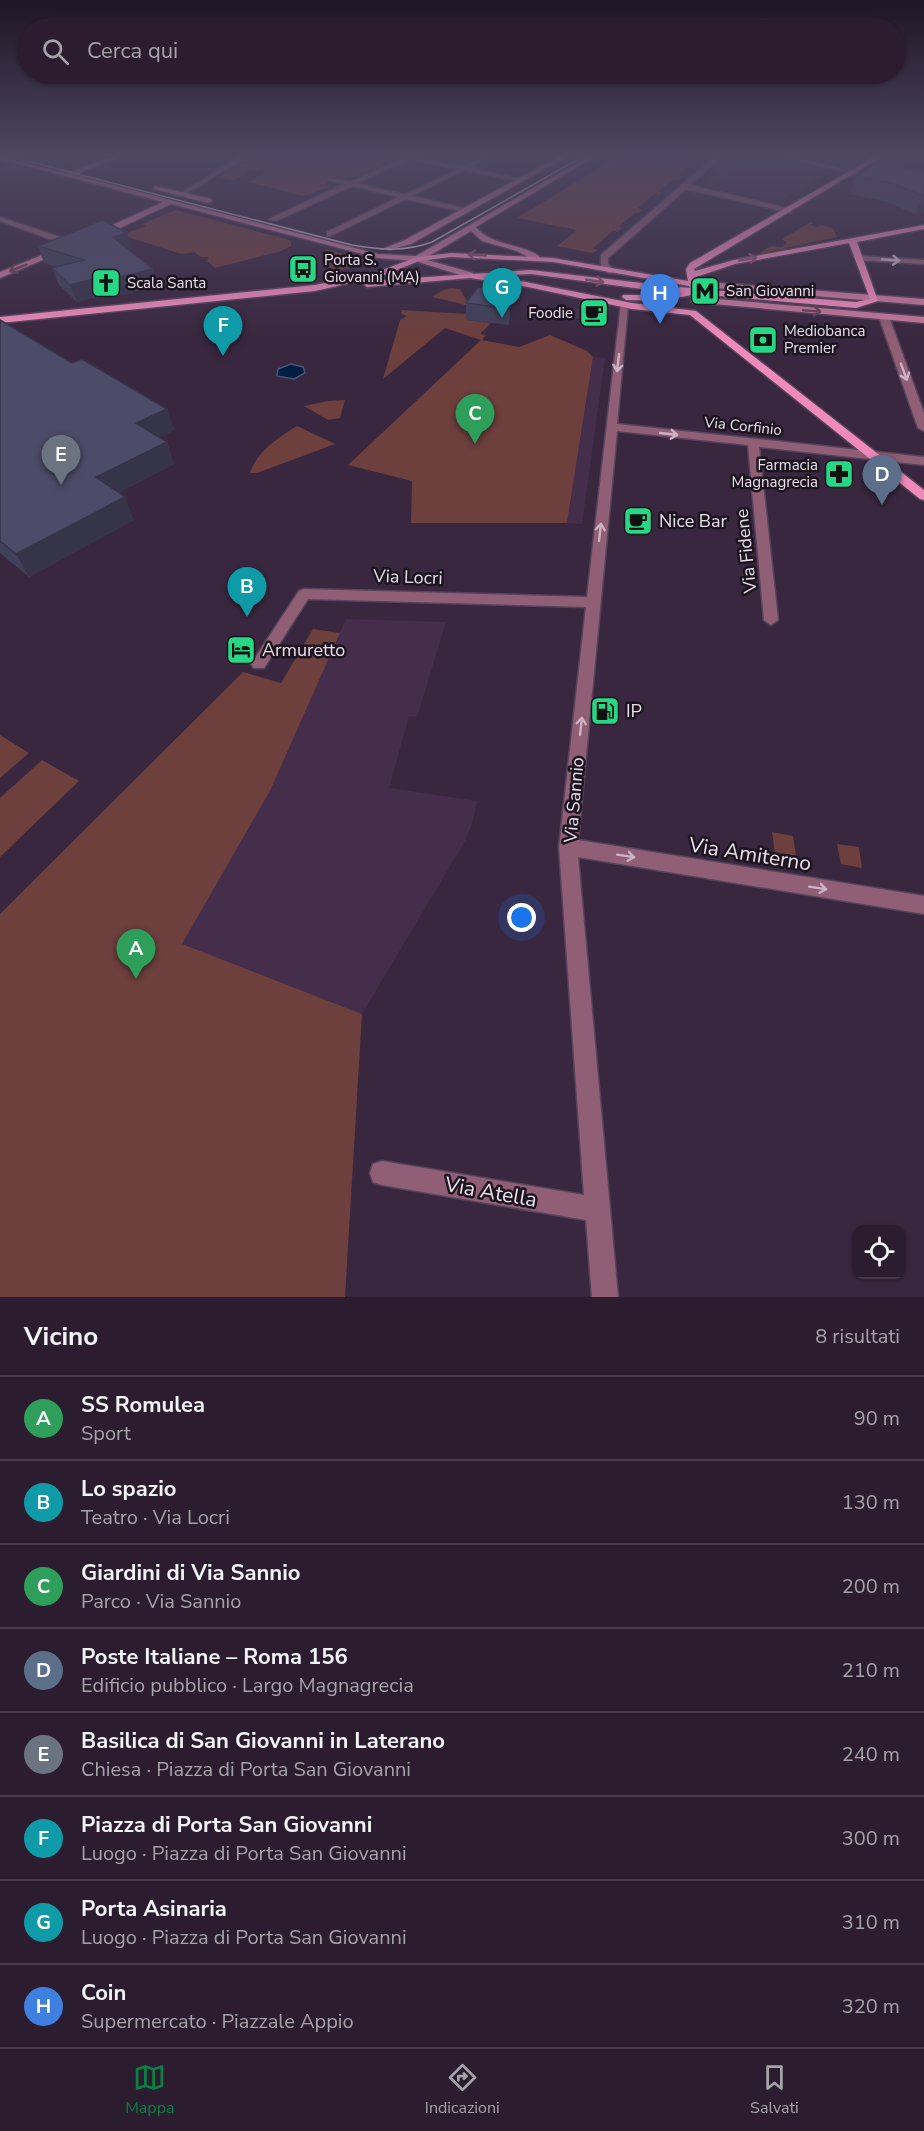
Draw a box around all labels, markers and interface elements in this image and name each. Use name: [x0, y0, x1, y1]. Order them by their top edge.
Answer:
search box: [18, 18, 906, 84]
icon: search: [39, 35, 72, 68]
text: Cerca qui: [87, 36, 178, 66]
place label: Porta S. Giovanni (MA): [324, 250, 420, 287]
one-way arrow: [468, 250, 488, 261]
bus stop icon: Porta S. Giovanni (MA): [287, 253, 319, 285]
one-way arrow: [738, 253, 757, 264]
one-way arrow: [881, 255, 901, 266]
one-way arrow: [10, 263, 28, 274]
church icon: Scala Santa: [90, 267, 122, 299]
pin: G: [482, 268, 522, 318]
place label: Scala Santa: [127, 273, 206, 293]
pin: H: [640, 274, 680, 324]
metro station icon: San Giovanni: [689, 275, 721, 307]
one-way arrow: [585, 276, 604, 287]
place label: San Giovanni: [726, 281, 814, 301]
cafe icon: Foodie: [578, 297, 610, 329]
place label: Foodie: [528, 303, 573, 323]
one-way arrow: [801, 305, 821, 316]
pin: F: [204, 306, 242, 356]
place label: Mediobanca Premier: [784, 321, 865, 358]
bank icon: Mediobanca Premier: [747, 324, 779, 356]
one-way arrow: [613, 352, 624, 372]
one-way arrow: [899, 362, 910, 381]
pin: C: [456, 394, 494, 444]
street label: Via Corfinio: [702, 412, 783, 440]
one-way arrow: [659, 429, 678, 440]
pin: E: [42, 436, 80, 485]
place label: Farmacia Magnagrecia: [732, 455, 818, 492]
pin: D: [862, 456, 902, 505]
pharmacy icon: Farmacia Magnagrecia: [823, 458, 855, 490]
cafe icon: Nice Bar: [622, 505, 654, 537]
street label: Via Fidene: [730, 508, 762, 595]
place label: Nice Bar: [659, 509, 728, 533]
one-way arrow: [595, 523, 606, 543]
street label: Via Locri: [372, 564, 443, 590]
pin: B: [228, 568, 266, 617]
hotel icon: Armuretto: [225, 634, 257, 666]
place label: Armuretto: [262, 638, 345, 662]
fuel station icon: IP: [589, 695, 621, 727]
place label: IP: [626, 699, 642, 723]
one-way arrow: [576, 717, 587, 737]
street label: Via Sannio: [558, 756, 590, 845]
street label: Via Amiterno: [686, 830, 813, 877]
one-way arrow: [616, 851, 635, 862]
one-way arrow: [808, 883, 828, 894]
your location: [507, 903, 536, 932]
pin: A: [116, 930, 156, 979]
street label: Via Atella: [442, 1170, 539, 1214]
map controls: [852, 1225, 906, 1279]
button: locate: [852, 1225, 906, 1279]
text: Vicino: [24, 1319, 98, 1354]
text: 8 risultati: [815, 1323, 900, 1350]
text: SS Romulea: [81, 1390, 205, 1420]
text: A: [36, 1405, 51, 1432]
text: 90 m: [854, 1405, 900, 1432]
text: Sport: [81, 1420, 131, 1447]
text: Lo spazio: [81, 1474, 177, 1504]
text: B: [37, 1489, 50, 1516]
text: 130 m: [842, 1489, 900, 1516]
text: Teatro · Via Locri: [81, 1504, 230, 1531]
text: Giardini di Via Sannio: [81, 1558, 300, 1588]
text: C: [37, 1573, 50, 1600]
text: 200 m: [842, 1573, 900, 1600]
text: Parco · Via Sannio: [81, 1588, 241, 1615]
text: Poste Italiane – Roma 156: [81, 1642, 348, 1672]
text: D: [36, 1657, 51, 1684]
text: 210 m: [842, 1657, 900, 1684]
text: Edificio pubblico · Largo Magnagrecia: [81, 1672, 414, 1699]
text: Basilica di San Giovanni in Laterano: [81, 1726, 445, 1756]
text: E: [38, 1741, 49, 1768]
text: 240 m: [842, 1741, 900, 1768]
text: Chiesa · Piazza di Porta San Giovanni: [81, 1756, 411, 1783]
text: Piazza di Porta San Giovanni: [81, 1810, 372, 1840]
text: F: [38, 1825, 49, 1852]
text: 300 m: [842, 1825, 900, 1852]
text: Luogo · Piazza di Porta San Giovanni: [81, 1840, 407, 1867]
text: Porta Asinaria: [81, 1894, 227, 1924]
text: G: [36, 1909, 51, 1936]
text: 310 m: [842, 1909, 900, 1936]
text: Luogo · Piazza di Porta San Giovanni: [81, 1924, 407, 1951]
text: Coin: [81, 1978, 126, 2008]
text: H: [36, 1993, 51, 2020]
text: 320 m: [842, 1993, 900, 2020]
text: Supermercato · Piazzale Appio: [81, 2008, 354, 2035]
tab: Mappa: [125, 2061, 174, 2119]
tab: Indicazioni: [425, 2061, 500, 2119]
tab: Salvati: [750, 2061, 799, 2119]

